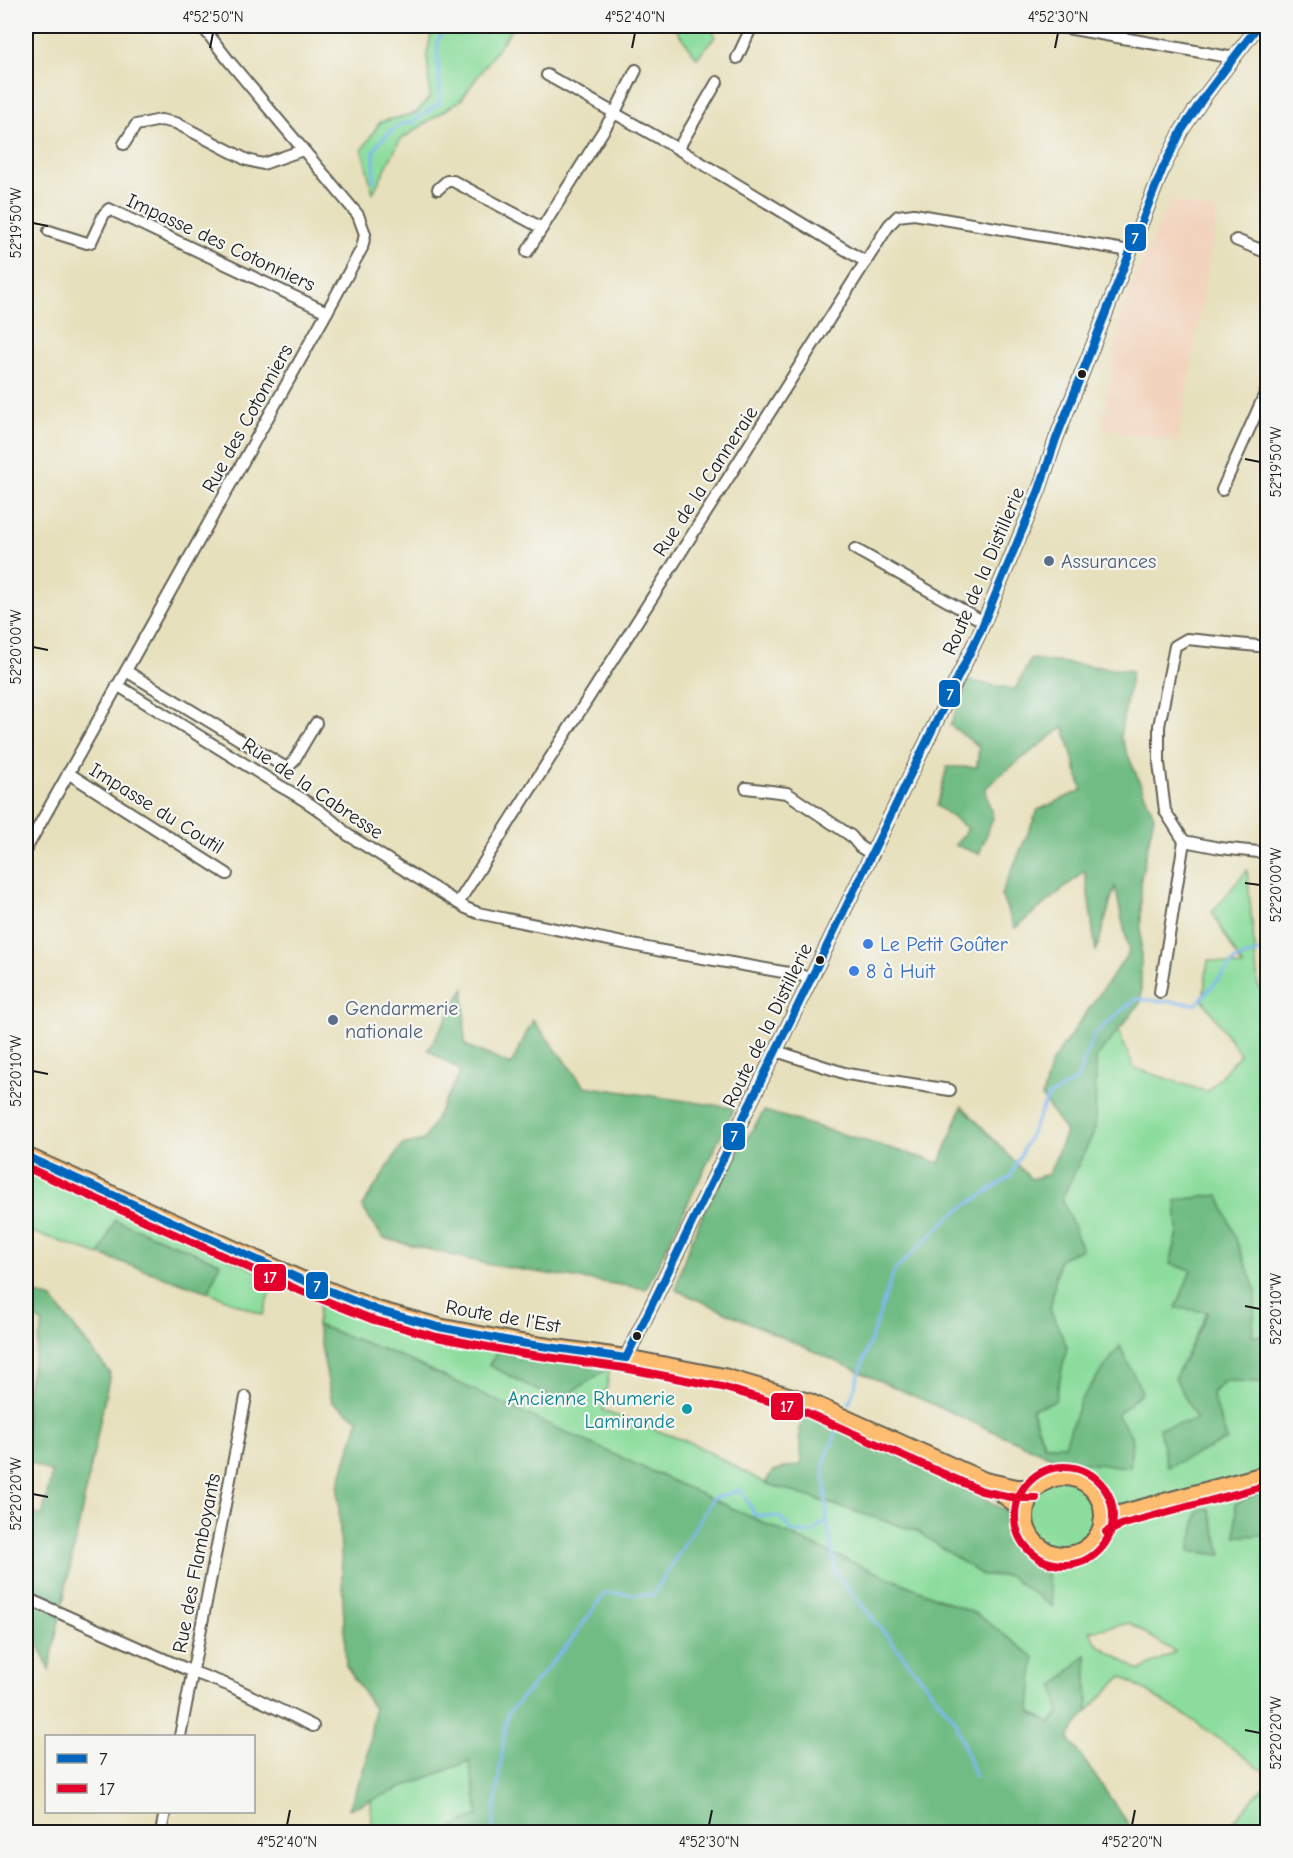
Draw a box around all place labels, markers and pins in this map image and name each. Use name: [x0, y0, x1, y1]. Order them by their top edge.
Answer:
unlabelled marker: [1076, 368, 1088, 380]
place label: Assurances: [1061, 550, 1156, 573]
marker: Assurances: [1042, 554, 1056, 568]
place label: Le Petit Goûter: [880, 933, 1008, 956]
marker: Le Petit Goûter: [861, 937, 875, 951]
unlabelled marker: [814, 954, 826, 966]
place label: 8 à Huit: [866, 960, 936, 983]
marker: 8 à Huit: [847, 964, 861, 978]
place label: Gendarmerie nationale: [345, 997, 458, 1043]
marker: Gendarmerie nationale: [326, 1013, 340, 1027]
unlabelled marker: [631, 1330, 643, 1342]
place label: Ancienne Rhumerie Lamirande: [507, 1387, 675, 1433]
marker: Ancienne Rhumerie Lamirande: [680, 1402, 694, 1416]

